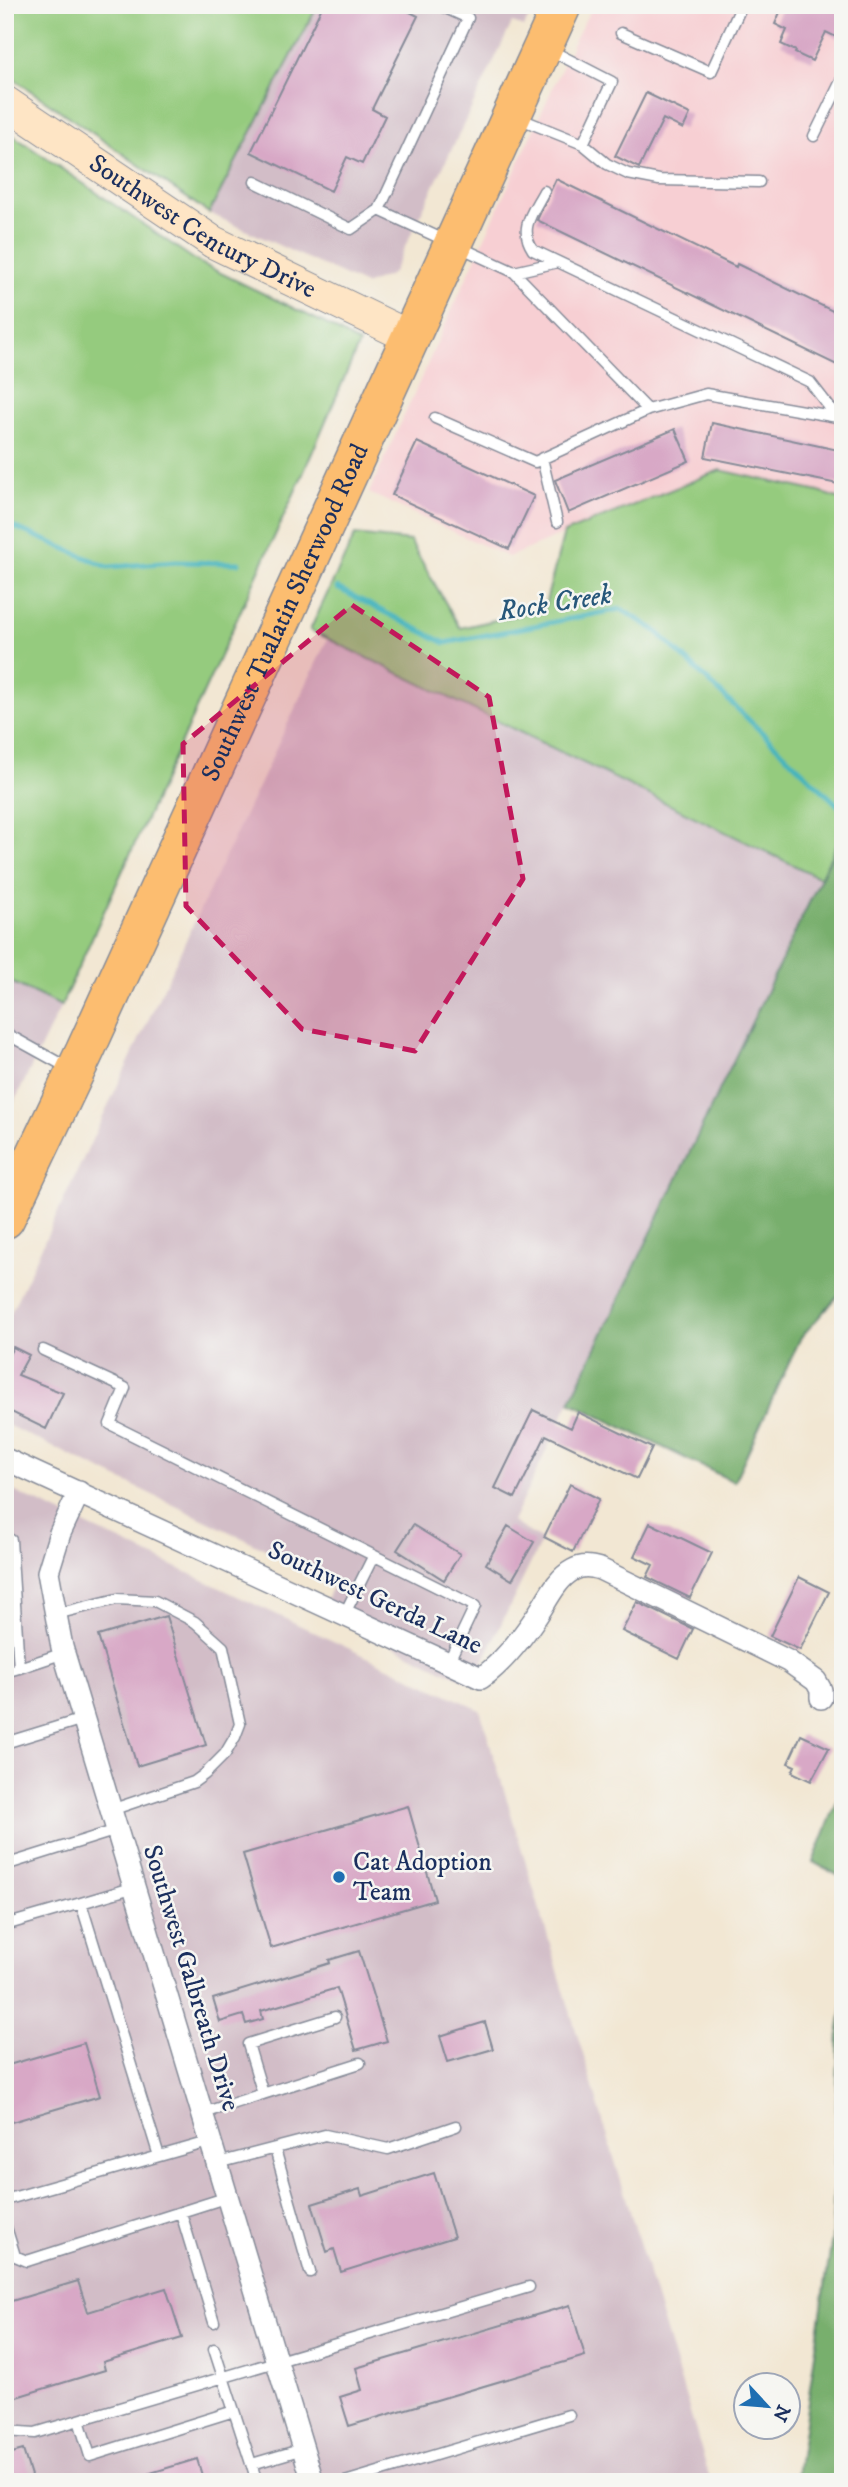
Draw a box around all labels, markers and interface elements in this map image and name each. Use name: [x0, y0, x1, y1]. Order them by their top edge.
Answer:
street label: Southwest Century Drive: [83, 147, 322, 306]
street label: Southwest Tualatin Sherwood Road: [194, 439, 376, 786]
water label: Rock Creek: [495, 577, 615, 629]
street label: Southwest Gerda Lane: [263, 1534, 487, 1662]
street label: Southwest Galbreath Drive: [135, 1841, 247, 2115]
place label: Cat Adoption Team: [353, 1846, 492, 1909]
marker: Cat Adoption Team: [331, 1869, 347, 1885]
north arrow: [732, 2372, 802, 2442]
text: N: [767, 2401, 795, 2425]

